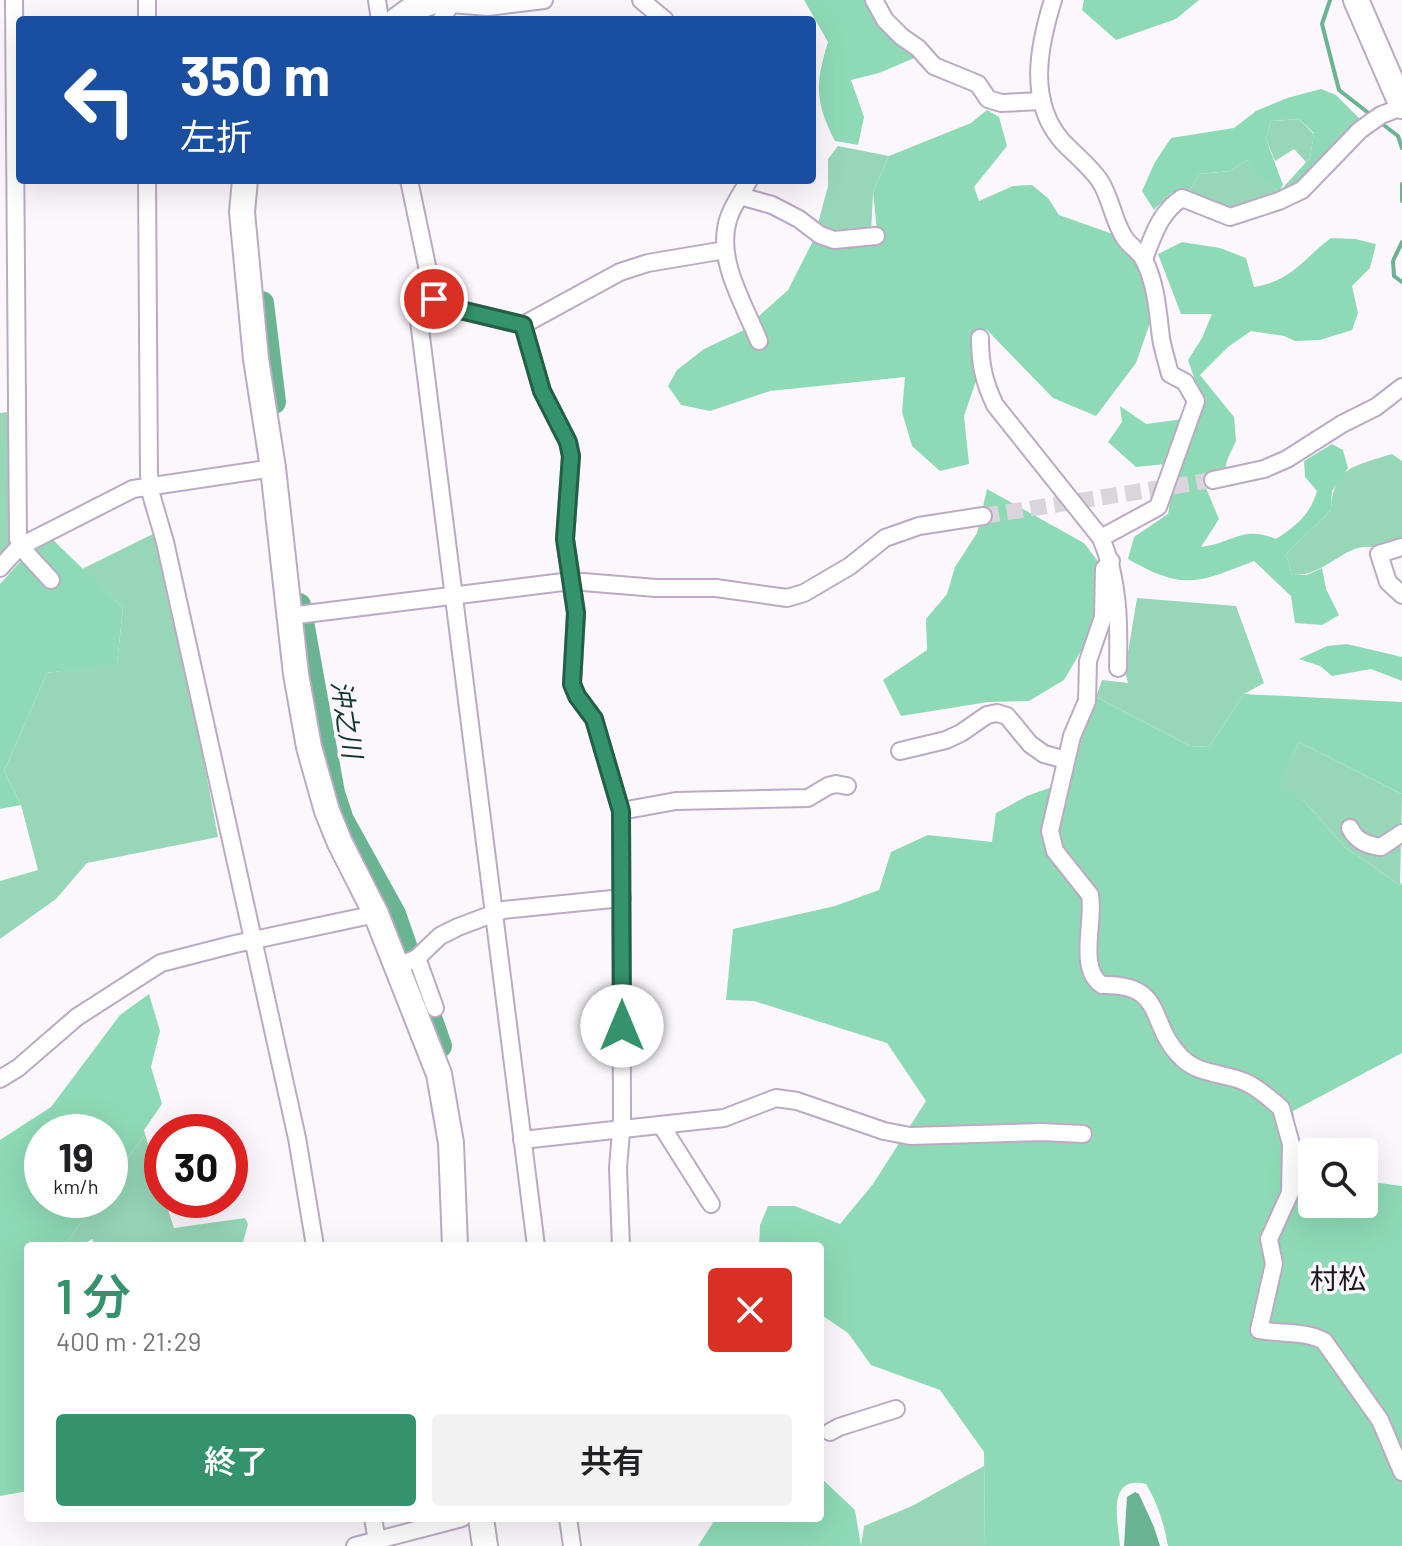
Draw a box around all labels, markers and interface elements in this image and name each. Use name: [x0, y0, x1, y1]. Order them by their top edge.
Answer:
text: 350 m: [180, 40, 330, 107]
icon: left: [48, 48, 152, 152]
text: 左折: [180, 114, 252, 157]
pin: [400, 265, 468, 333]
icon: arrive: [412, 277, 456, 321]
water label: 沖之川: [327, 678, 370, 763]
position arrow: [580, 984, 664, 1068]
speed limit sign: 30: [144, 1114, 248, 1218]
text: 19: [58, 1132, 94, 1180]
map controls: [1298, 1138, 1378, 1218]
button: search: [1298, 1138, 1378, 1218]
text: km/h: [53, 1174, 99, 1198]
district label: 村松: [1310, 1261, 1366, 1295]
text: 1 分: [56, 1266, 131, 1324]
button: close: [708, 1268, 792, 1352]
text: 400 m · 21:29: [56, 1325, 201, 1356]
button: 終了: [56, 1414, 416, 1506]
button: 共有: [432, 1414, 792, 1506]

